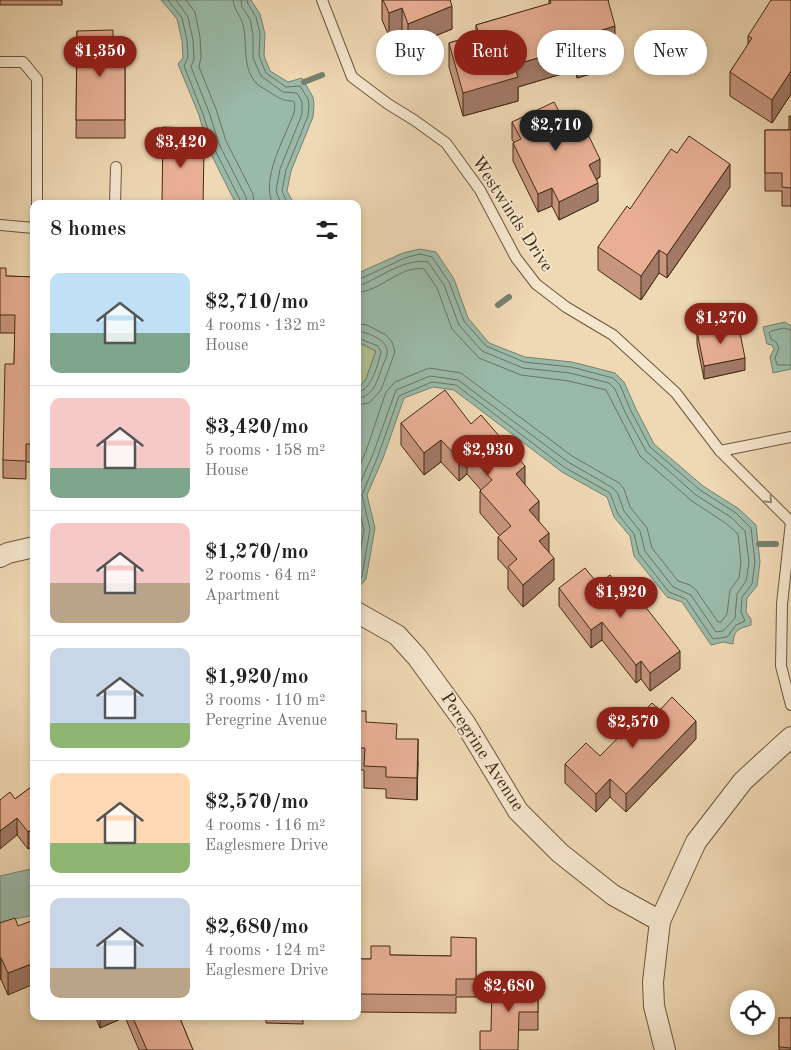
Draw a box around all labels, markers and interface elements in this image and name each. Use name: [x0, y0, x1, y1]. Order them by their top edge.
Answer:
chip: Buy: [376, 30, 444, 75]
chip: Rent: [454, 30, 527, 75]
chip: Filters: [537, 30, 624, 75]
chip: New: [634, 30, 707, 75]
pin: $1,350: [59, 36, 141, 78]
text: $1,350: [75, 44, 125, 60]
pin: $2,710: [515, 110, 597, 152]
text: $2,710: [531, 118, 581, 134]
pin: $3,420: [140, 126, 222, 169]
text: $3,420: [156, 135, 206, 151]
street label: Westwinds Drive: [468, 153, 556, 275]
icon: filters: [313, 216, 341, 244]
text: 8 homes: [50, 219, 126, 240]
text: $2,710/mo: [205, 292, 309, 313]
icon: home: [90, 293, 150, 353]
pin: $1,270: [680, 302, 762, 345]
text: $1,270: [696, 311, 746, 327]
text: 4 rooms · 132 m²: [205, 318, 325, 334]
text: House: [205, 338, 248, 354]
text: $3,420/mo: [205, 417, 309, 438]
icon: home: [90, 418, 150, 478]
pin: $2,930: [447, 434, 529, 477]
text: 5 rooms · 158 m²: [205, 443, 325, 459]
text: $2,930: [463, 443, 513, 459]
text: House: [205, 463, 248, 479]
one-way arrow: [763, 494, 772, 503]
text: $1,270/mo: [205, 542, 309, 563]
icon: home: [90, 543, 150, 603]
text: 2 rooms · 64 m²: [205, 568, 316, 584]
pin: $1,920: [580, 576, 662, 619]
text: $1,920: [596, 585, 646, 601]
text: Apartment: [205, 588, 280, 604]
text: $1,920/mo: [205, 667, 309, 688]
icon: home: [90, 668, 150, 728]
street label: Peregrine Avenue: [437, 689, 527, 815]
text: 3 rooms · 110 m²: [205, 693, 325, 709]
pin: $2,570: [592, 706, 674, 749]
text: Peregrine Avenue: [205, 713, 327, 729]
text: $2,570: [608, 715, 658, 731]
text: $2,570/mo: [205, 792, 309, 813]
icon: home: [90, 793, 150, 853]
text: 4 rooms · 116 m²: [205, 818, 325, 834]
text: Eaglesmere Drive: [205, 838, 328, 854]
text: $2,680/mo: [205, 917, 309, 938]
icon: home: [90, 918, 150, 978]
text: 4 rooms · 124 m²: [205, 943, 325, 959]
text: Eaglesmere Drive: [205, 963, 328, 979]
pin: $2,680: [468, 970, 550, 1013]
text: $2,680: [484, 979, 534, 995]
map controls: [730, 990, 775, 1035]
button: locate: [730, 990, 775, 1035]

